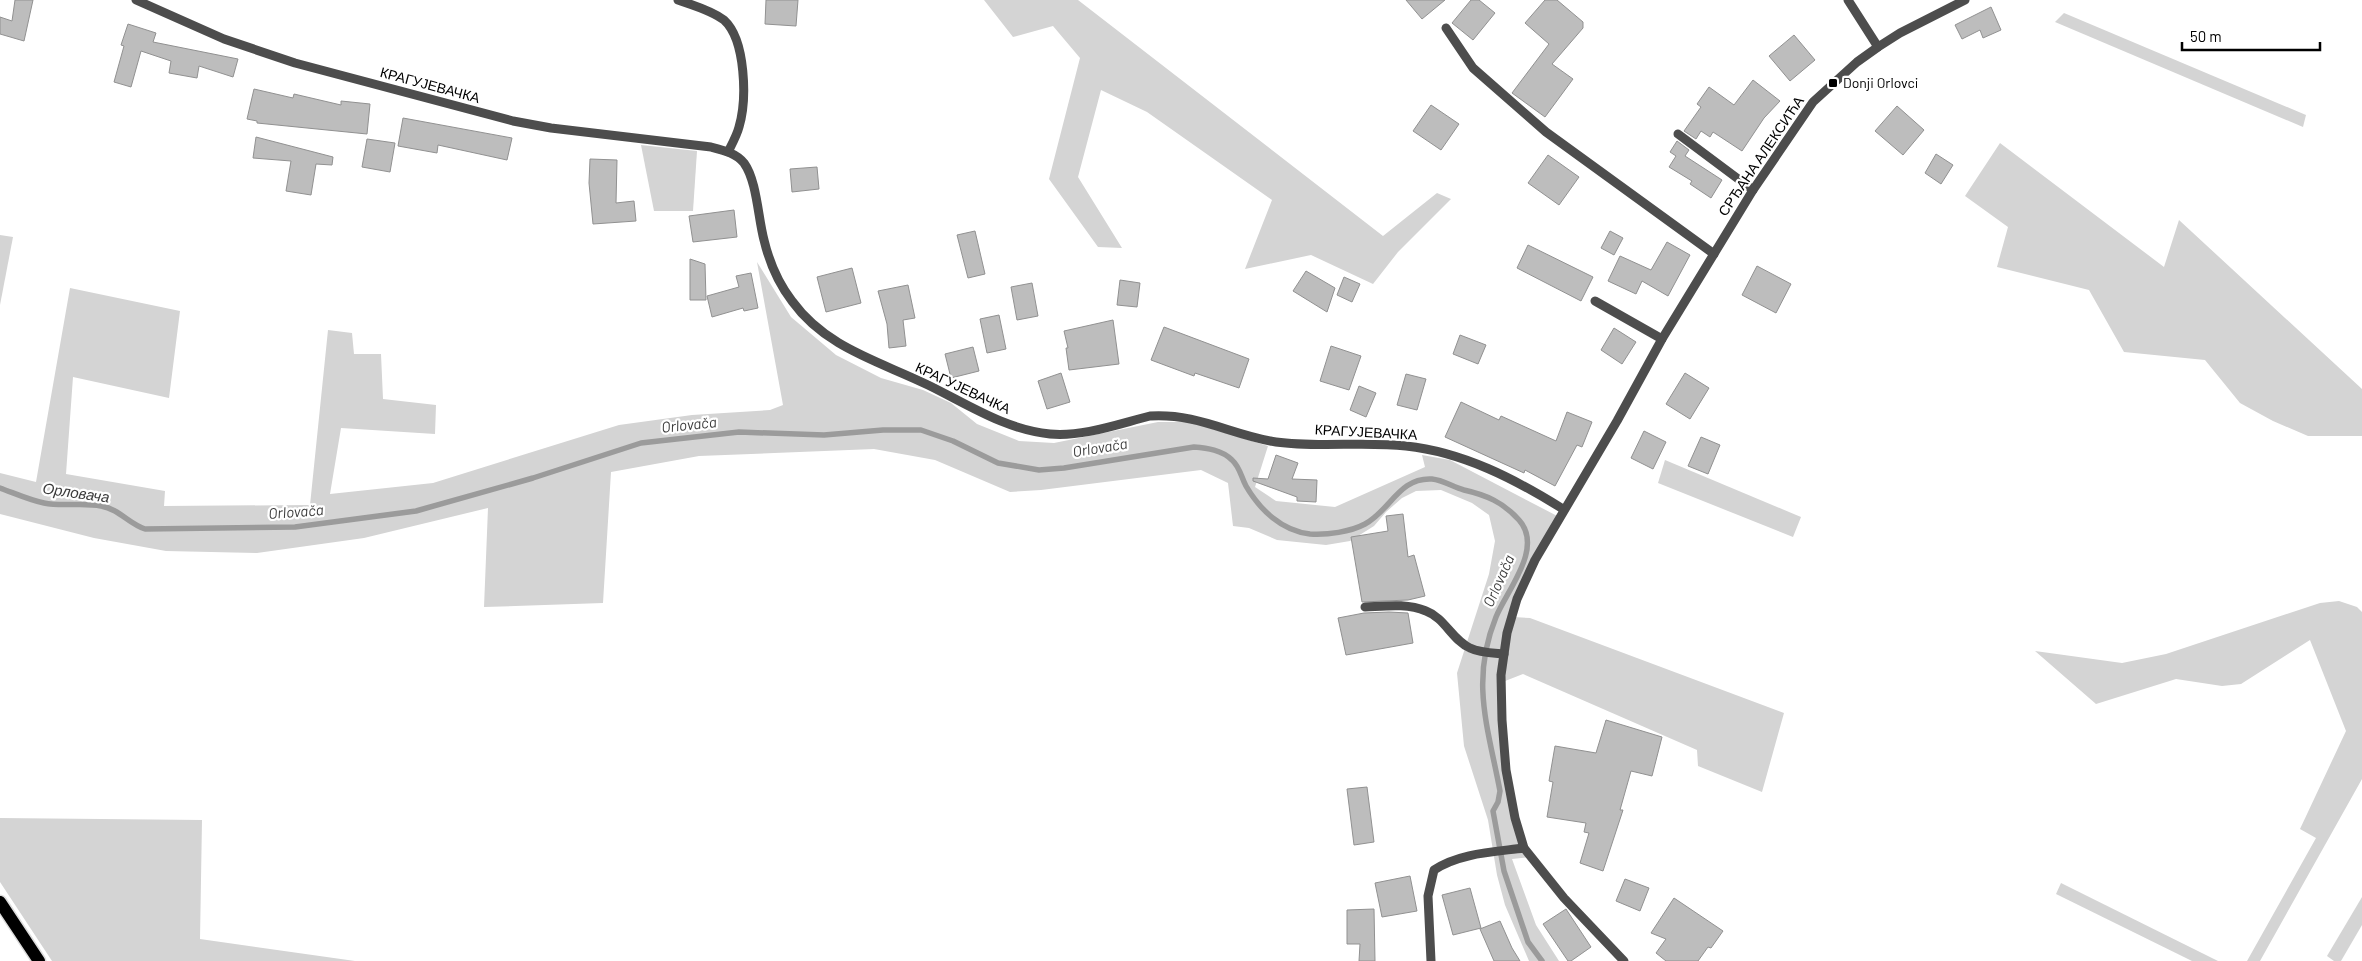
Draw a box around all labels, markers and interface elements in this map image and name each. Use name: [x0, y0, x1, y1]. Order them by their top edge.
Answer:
scale bar: [2182, 20, 2320, 52]
text: 50 m: [2190, 27, 2222, 45]
street label: КРАГУЈЕВАЧКА: [378, 63, 483, 106]
place label: Donji Orlovci: [1843, 74, 1918, 91]
marker: Donji Orlovci: [1827, 77, 1839, 89]
street label: СРЂАНА АЛЕКСИЋА: [1714, 92, 1807, 219]
street label: КРАГУЈЕВАЧКА: [913, 358, 1014, 417]
water label: Orlovača: [660, 412, 717, 436]
street label: КРАГУЈЕВАЧКА: [1314, 420, 1418, 443]
water label: Orlovača: [1071, 434, 1129, 460]
water label: Орловача: [41, 478, 111, 506]
water label: Orlovača: [268, 500, 324, 522]
water label: Orlovača: [1479, 552, 1518, 610]

